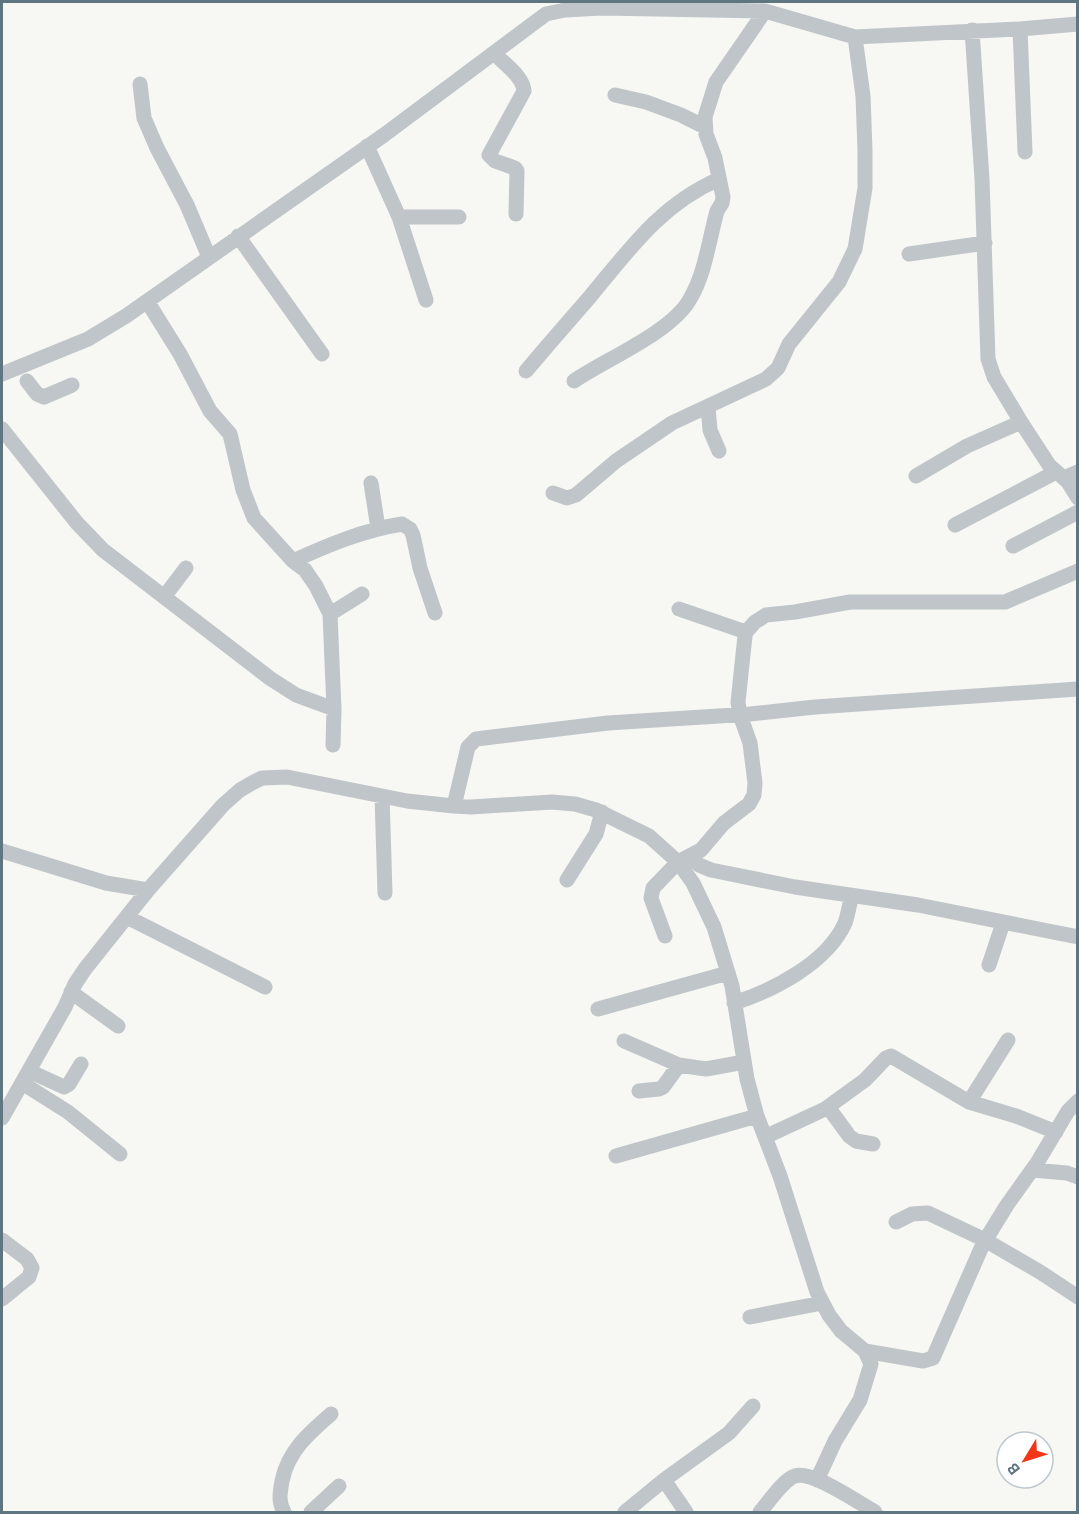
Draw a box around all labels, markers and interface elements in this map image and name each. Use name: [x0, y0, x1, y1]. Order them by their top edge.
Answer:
north arrow: [995, 1430, 1055, 1490]
text: B: [1002, 1459, 1025, 1480]

